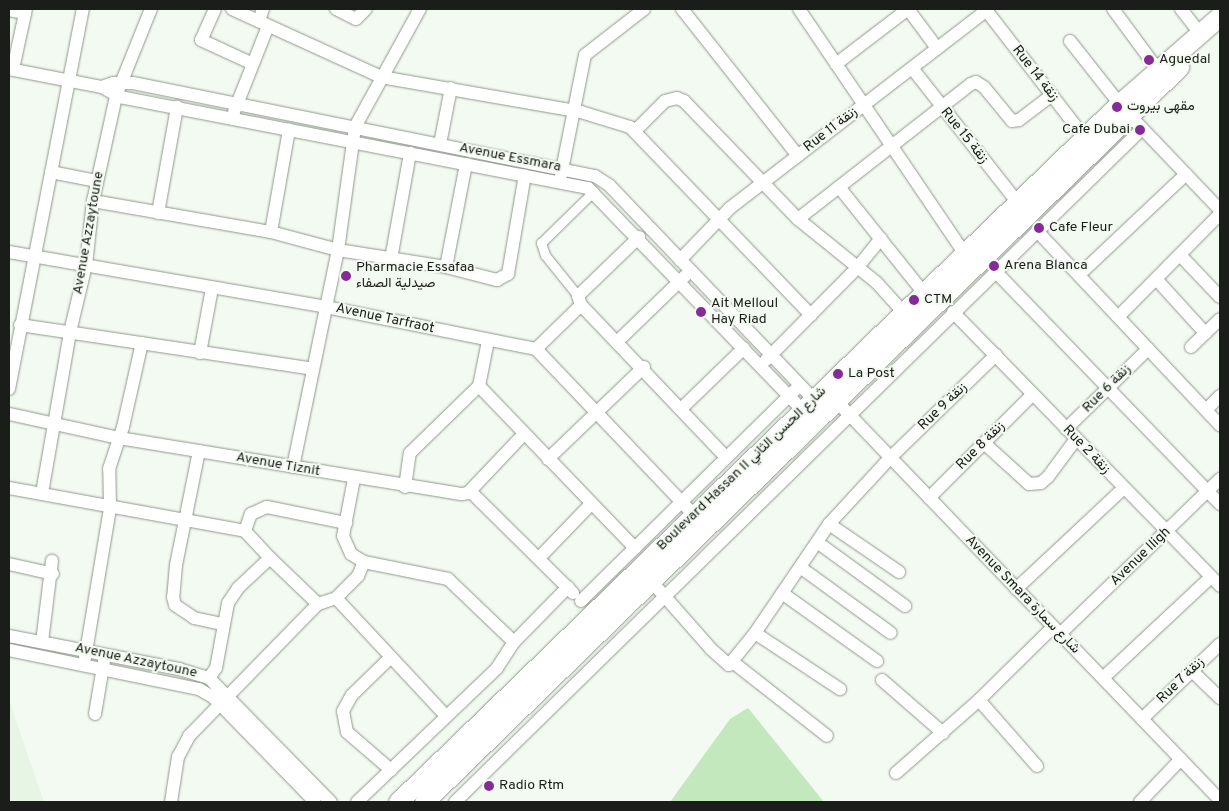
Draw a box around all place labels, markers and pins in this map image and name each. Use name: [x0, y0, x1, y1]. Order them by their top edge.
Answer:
place label: Aguedal: [1159, 52, 1211, 68]
marker: Aguedal: [1143, 54, 1155, 66]
place label: مقهى بيروت: [1127, 99, 1195, 115]
marker: مقهى بيروت: [1111, 101, 1123, 113]
place label: Cafe Dubai: [1062, 122, 1130, 138]
marker: Cafe Dubai: [1134, 124, 1146, 136]
place label: Cafe Fleur: [1049, 220, 1113, 236]
marker: Cafe Fleur: [1033, 222, 1045, 234]
place label: Arena Blanca: [1004, 258, 1088, 274]
place label: Pharmacie Essafaa صيدلية الصفاء: [356, 260, 474, 292]
marker: Arena Blanca: [988, 260, 1000, 272]
marker: Pharmacie Essafaa صيدلية الصفاء: [340, 270, 352, 282]
place label: CTM: [924, 292, 952, 308]
marker: CTM: [908, 294, 920, 306]
place label: Ait Melloul Hay Riad: [711, 296, 778, 328]
marker: Ait Melloul Hay Riad: [695, 306, 707, 318]
place label: La Post: [848, 366, 895, 382]
marker: La Post: [832, 368, 844, 380]
place label: Radio Rtm: [499, 778, 564, 794]
marker: Radio Rtm: [483, 780, 495, 792]

